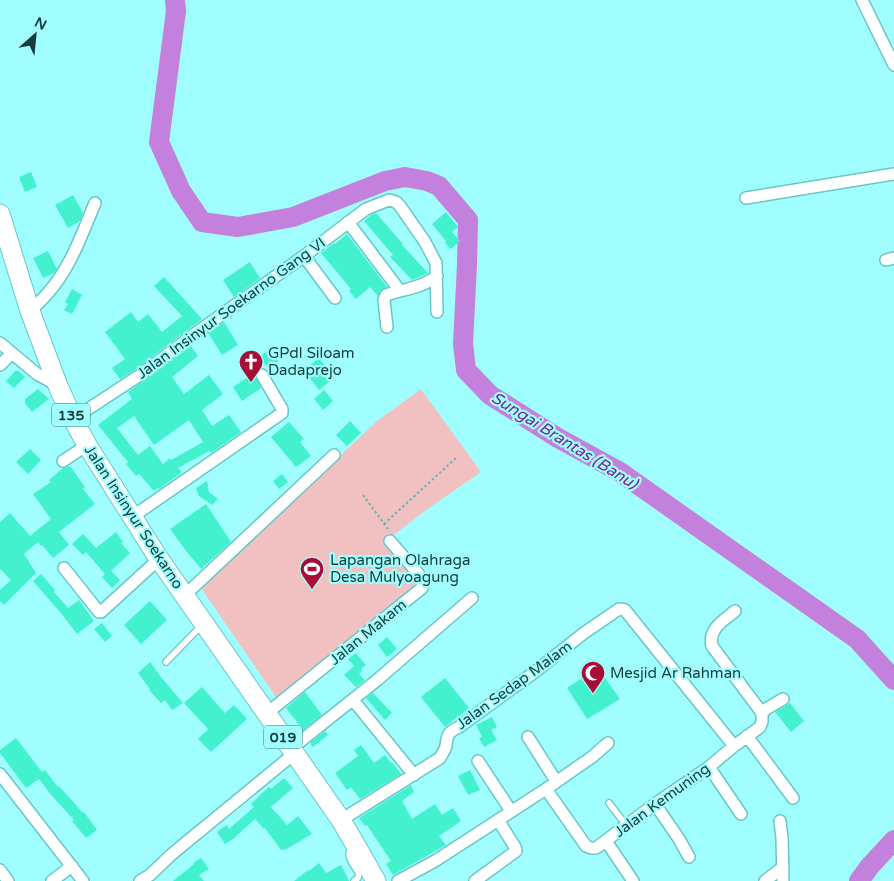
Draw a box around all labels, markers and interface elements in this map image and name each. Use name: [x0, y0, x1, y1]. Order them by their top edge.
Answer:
north arrow: [10, 10, 60, 60]
text: N: [32, 14, 50, 34]
street label: Jalan Insinyur Soekarno Gang VI: [133, 233, 329, 383]
place label: GPdI Siloam Dadaprejo: [268, 344, 355, 379]
church icon: GPdI Siloam Dadaprejo: [238, 349, 264, 383]
water label: Sungai Brantas (Banu): [488, 388, 642, 495]
road number: 135: [52, 404, 90, 426]
street label: Jalan Insinyur Soekarno: [81, 442, 187, 592]
place label: Lapangan Olahraga Desa Mulyoagung: [330, 551, 470, 586]
sports icon: Lapangan Olahraga Desa Mulyoagung: [299, 556, 325, 590]
street label: Jalan Makam: [326, 595, 410, 669]
street label: Jalan Sedap Malam: [453, 637, 575, 733]
mosque icon: Mesjid Ar Rahman: [580, 660, 606, 694]
place label: Mesjid Ar Rahman: [610, 664, 741, 682]
road number: 019: [264, 726, 302, 749]
street label: Jalan Kemuning: [611, 759, 713, 841]

